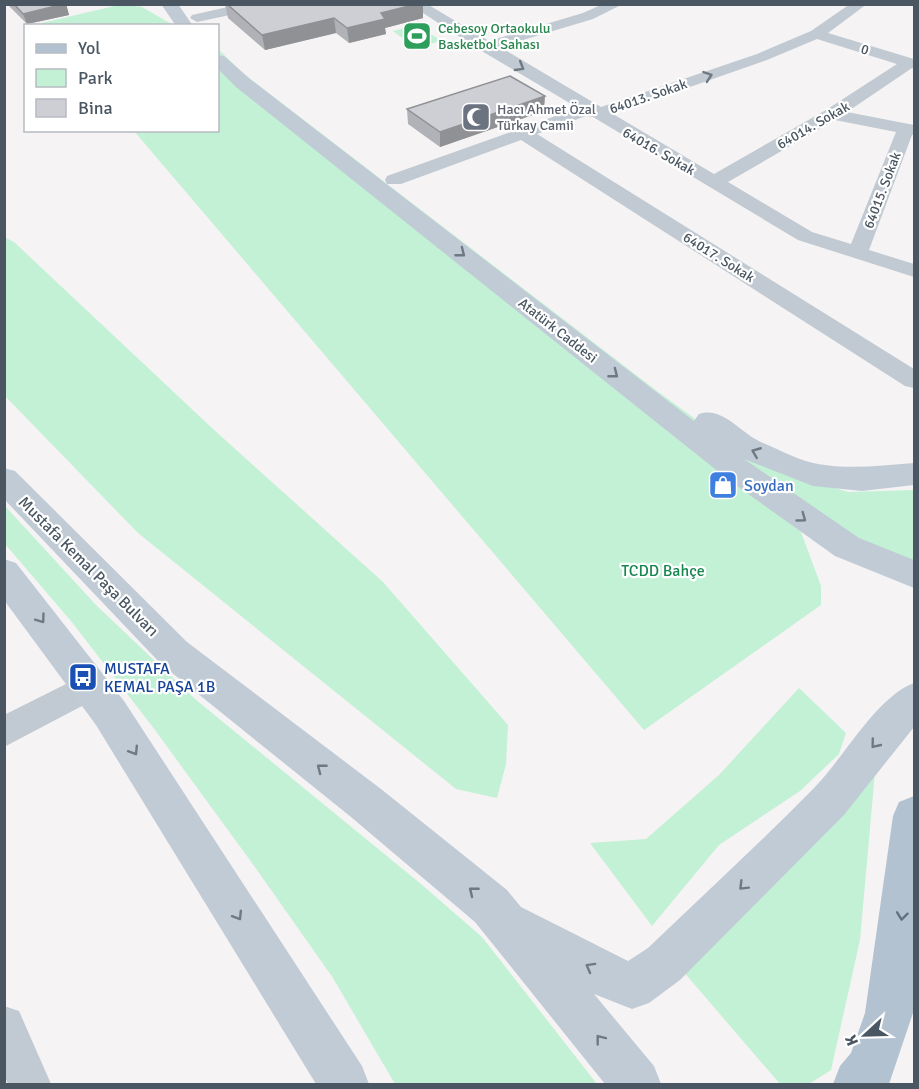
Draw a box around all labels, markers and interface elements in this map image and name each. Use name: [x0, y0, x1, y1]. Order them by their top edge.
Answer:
sports icon: Cebesoy Ortaokulu Basketbol Sahası: [401, 20, 433, 52]
place label: Cebesoy Ortaokulu Basketbol Sahası: [438, 20, 551, 53]
legend: [24, 24, 219, 132]
text: Yol: [78, 37, 101, 59]
street label: 0: [859, 40, 871, 59]
one-way arrow: [514, 60, 524, 72]
text: Park: [78, 67, 113, 89]
one-way arrow: [702, 70, 713, 83]
street label: 64013. Sokak: [607, 75, 689, 118]
text: Bina: [78, 97, 113, 119]
street label: 64014. Sokak: [774, 98, 852, 153]
mosque icon: Hacı Ahmet Özal Türkay Camii: [460, 101, 492, 133]
place label: Hacı Ahmet Özal Türkay Camii: [497, 101, 596, 134]
street label: 64016. Sokak: [620, 124, 698, 179]
street label: 64015. Sokak: [860, 149, 905, 231]
street label: 64017. Sokak: [680, 229, 757, 286]
one-way arrow: [454, 246, 465, 257]
street label: Atatürk Caddesi: [515, 294, 600, 366]
one-way arrow: [607, 366, 618, 377]
one-way arrow: [751, 447, 762, 459]
shop icon: Soydan: [707, 469, 739, 501]
place label: Soydan: [744, 476, 794, 496]
street label: Mustafa Kemal Paşa Bulvarı: [14, 492, 163, 641]
one-way arrow: [796, 511, 807, 522]
park label: TCDD Bahçe: [621, 561, 705, 581]
one-way arrow: [33, 612, 44, 623]
place label: MUSTAFA KEMAL PAŞA 1B: [104, 659, 215, 697]
bus stop icon: MUSTAFA KEMAL PAŞA 1B: [67, 661, 99, 693]
one-way arrow: [872, 737, 883, 748]
one-way arrow: [127, 745, 138, 756]
one-way arrow: [317, 765, 328, 776]
one-way arrow: [740, 879, 751, 890]
one-way arrow: [469, 887, 480, 898]
one-way arrow: [230, 910, 241, 921]
one-way arrow: [896, 912, 908, 921]
one-way arrow: [586, 963, 597, 974]
north arrow: [835, 1005, 895, 1065]
text: K: [841, 1032, 863, 1049]
one-way arrow: [596, 1034, 607, 1045]

